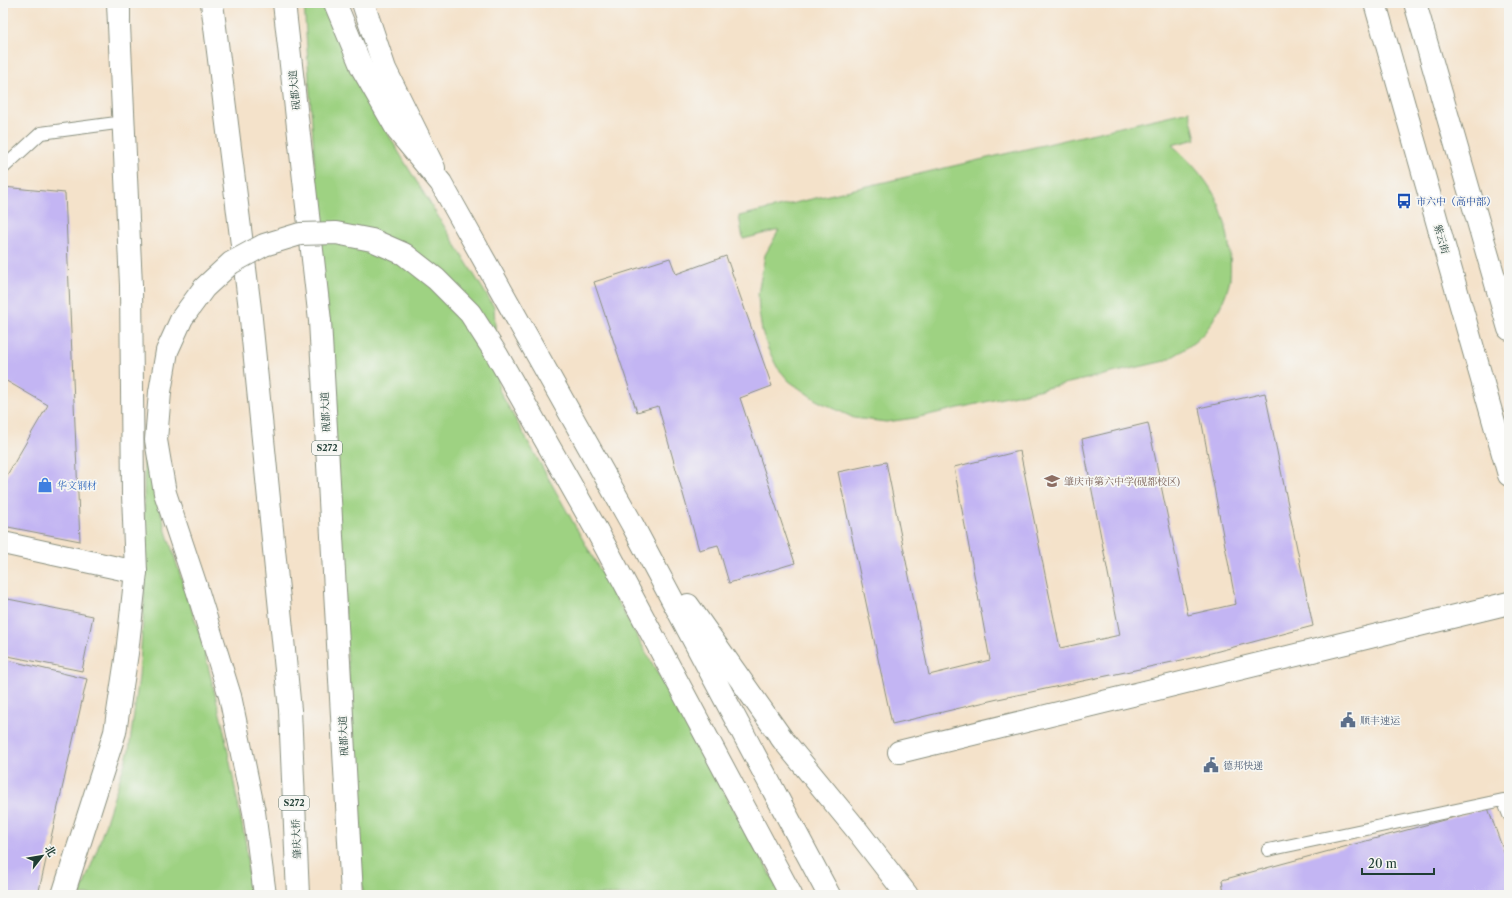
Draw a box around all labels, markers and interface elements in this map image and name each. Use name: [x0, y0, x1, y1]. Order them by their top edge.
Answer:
street label: 砚都大道: [286, 69, 303, 111]
bus stop icon: 市六中（高中部）: [1395, 192, 1413, 210]
place label: 市六中（高中部）: [1416, 195, 1496, 208]
street label: 紫云街: [1431, 223, 1452, 255]
street label: 砚都大道: [318, 392, 333, 432]
road number: S272: [312, 441, 342, 455]
school or university icon: 肇庆市第六中学(砚都校区): [1043, 472, 1061, 490]
place label: 肇庆市第六中学(砚都校区): [1064, 475, 1180, 488]
shop icon: 华文钢材: [36, 476, 54, 494]
place label: 华文钢材: [57, 479, 97, 492]
public building icon: 顺丰速运: [1339, 711, 1357, 729]
place label: 顺丰速运: [1360, 714, 1400, 727]
street label: 砚都大道: [336, 716, 351, 756]
public building icon: 德邦快递: [1202, 756, 1220, 774]
place label: 德邦快递: [1223, 759, 1263, 772]
road number: S272: [279, 796, 309, 810]
street label: 肇庆大桥: [289, 819, 304, 859]
north arrow: [22, 836, 62, 876]
text: 北: [42, 843, 59, 859]
scale bar: [1362, 850, 1434, 876]
text: 20 m: [1368, 856, 1397, 871]

